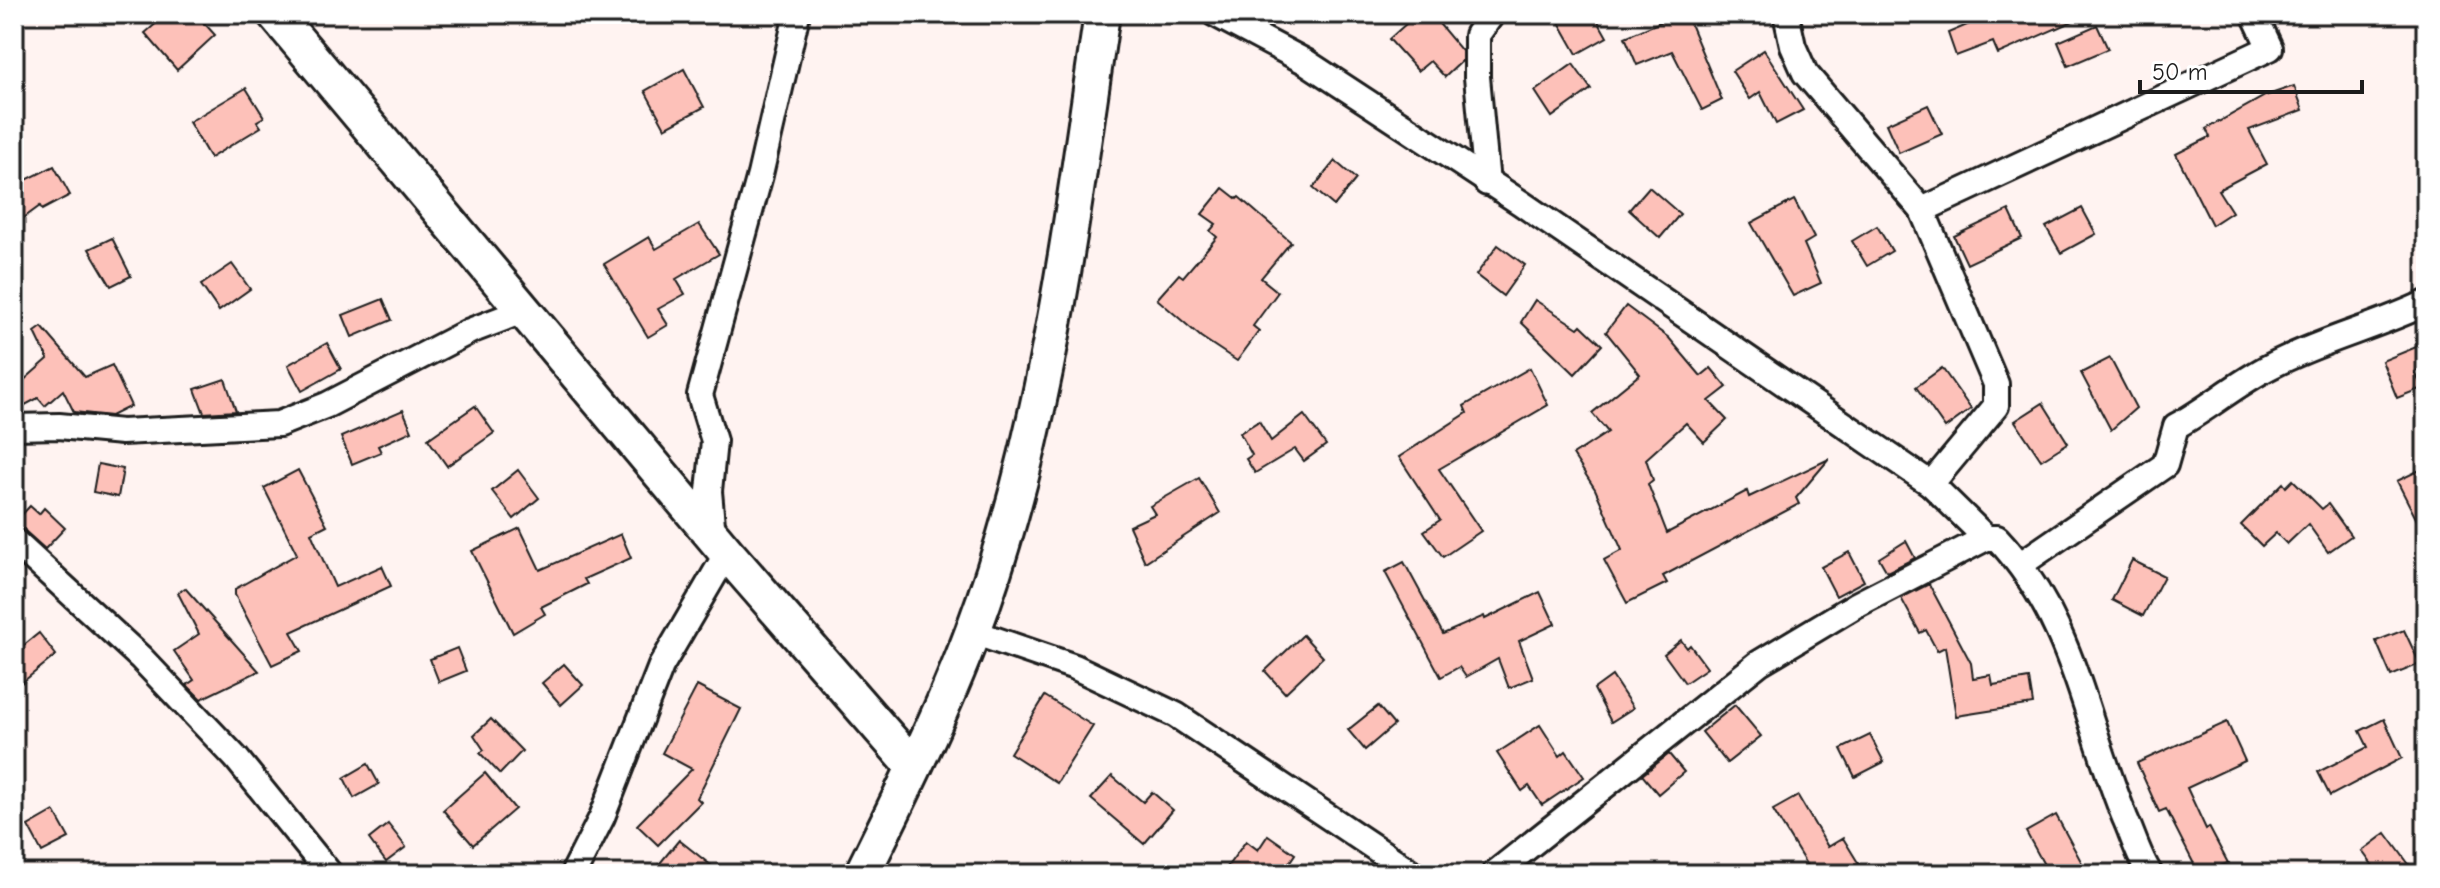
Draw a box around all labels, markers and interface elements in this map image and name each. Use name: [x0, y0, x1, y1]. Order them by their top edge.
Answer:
scale bar: [2140, 44, 2362, 94]
text: 50 m: [2152, 58, 2208, 86]

